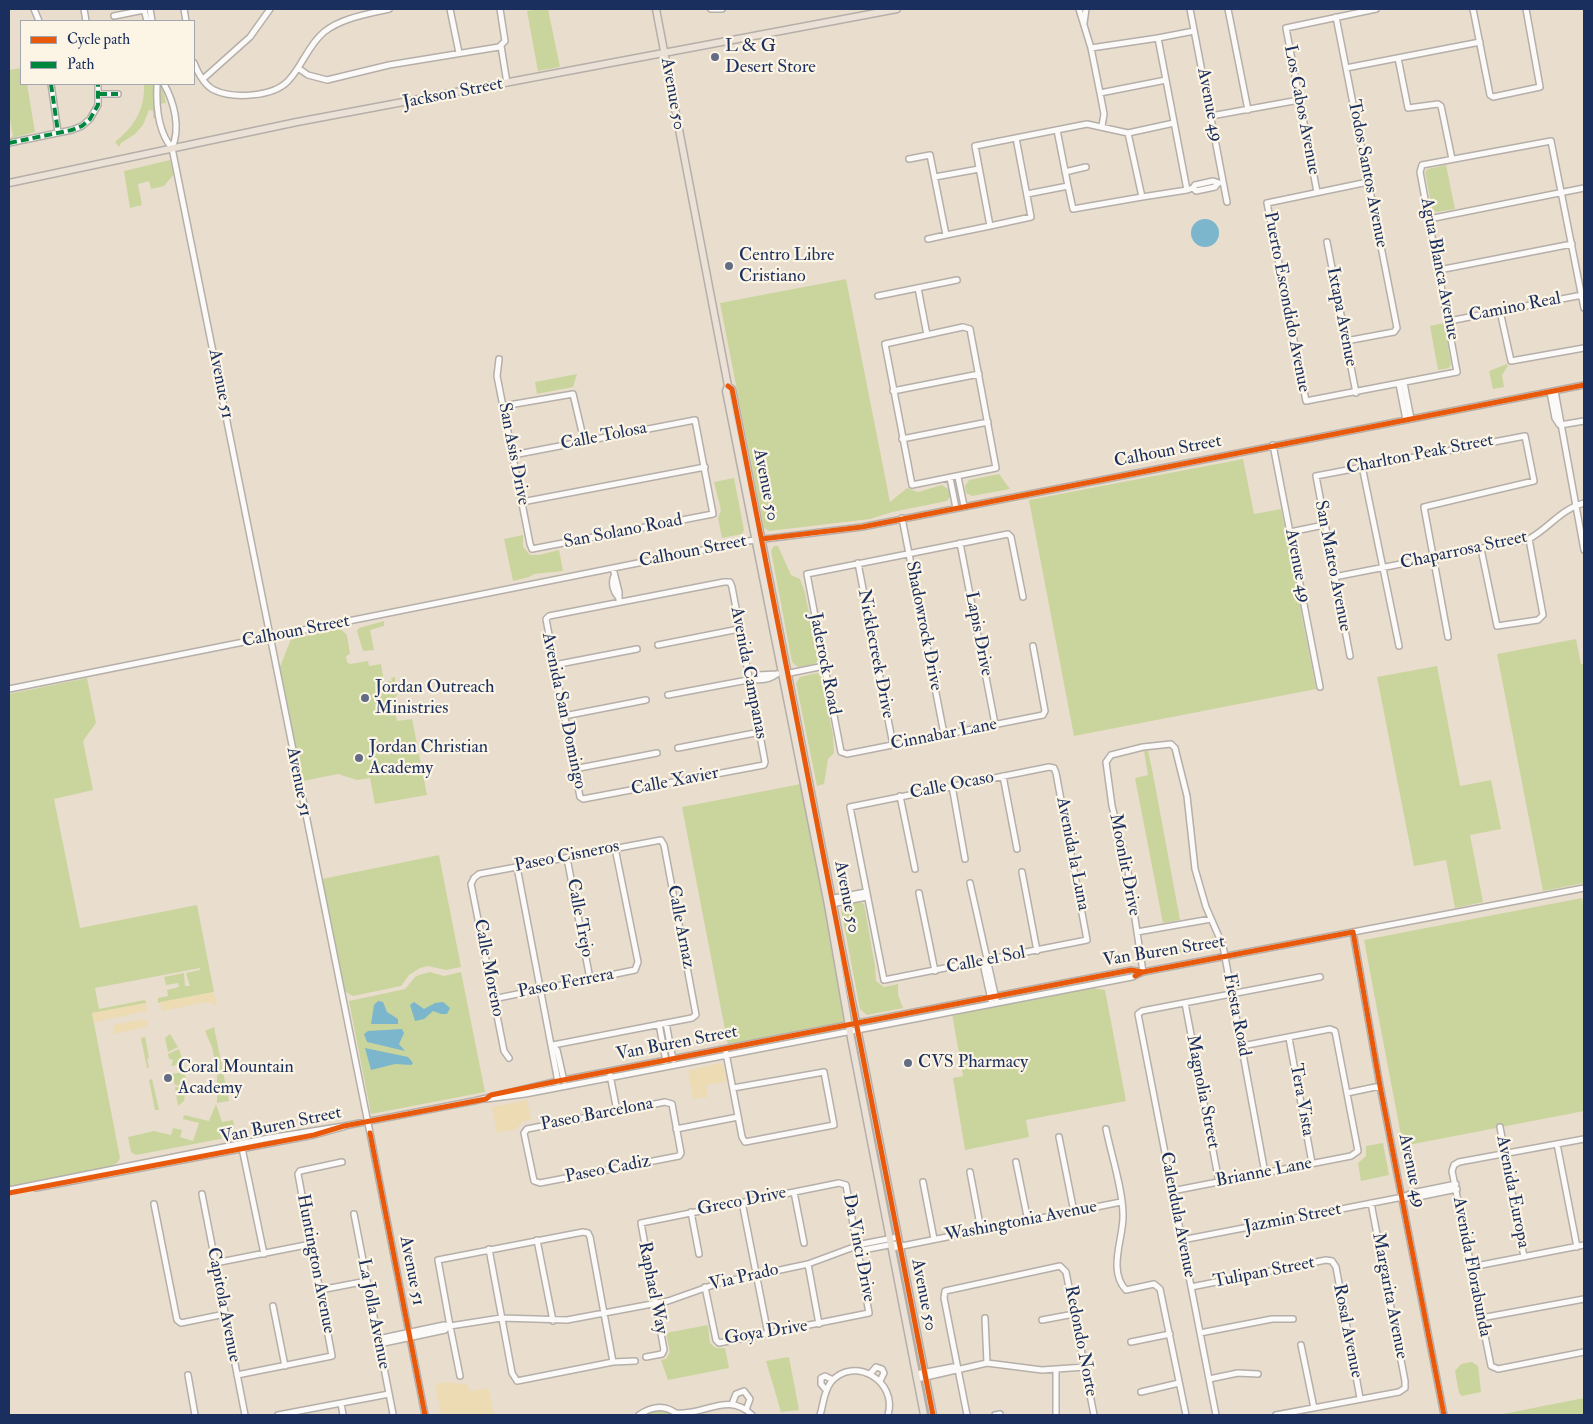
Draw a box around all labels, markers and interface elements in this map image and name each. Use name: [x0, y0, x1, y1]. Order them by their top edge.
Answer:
legend: [20, 20, 195, 85]
text: Cycle path: [67, 30, 130, 49]
place label: L & G Desert Store: [725, 36, 816, 78]
street label: Los Cabos Avenue: [1278, 43, 1324, 177]
marker: L & G Desert Store: [709, 51, 721, 63]
text: Path: [67, 55, 94, 74]
street label: Avenue 50: [655, 56, 689, 132]
street label: Avenue 49: [1191, 66, 1227, 144]
street label: Jackson Street: [401, 74, 505, 114]
street label: Todos Santos Avenue: [1342, 98, 1392, 250]
street label: Agua Blanca Avenue: [1415, 196, 1463, 342]
street label: Puerto Escondido Avenue: [1258, 210, 1314, 394]
place label: Centro Libre Cristiano: [739, 245, 835, 288]
marker: Centro Libre Cristiano: [723, 260, 735, 272]
street label: Ixtapa Avenue: [1321, 265, 1361, 369]
street label: Camino Real: [1467, 289, 1563, 327]
street label: Avenue 51: [203, 347, 237, 421]
street label: San Asis Drive: [492, 401, 534, 507]
street label: Calle Tolosa: [559, 418, 649, 456]
street label: Charlton Peak Street: [1345, 430, 1495, 480]
street label: Calhoun Street: [1112, 431, 1224, 473]
street label: Avenue 50: [747, 447, 783, 523]
street label: San Mateo Avenue: [1309, 499, 1355, 633]
street label: San Solano Road: [562, 510, 684, 554]
street label: Avenue 49: [1279, 527, 1315, 605]
street label: Chaparrosa Street: [1399, 527, 1529, 575]
street label: Calhoun Street: [637, 531, 749, 573]
street label: Shadowrock Drive: [900, 559, 946, 693]
street label: Nicklecreek Drive: [852, 588, 898, 720]
street label: Lapis Drive: [959, 590, 997, 678]
street label: Avenida Campanas: [725, 605, 771, 741]
street label: Calhoun Street: [240, 611, 352, 653]
street label: Jaderock Road: [804, 611, 844, 717]
street label: Avenida San Domingo: [536, 631, 590, 791]
place label: Jordan Outreach Ministries: [375, 677, 495, 720]
marker: Jordan Outreach Ministries: [359, 692, 371, 704]
street label: Cinnabar Lane: [889, 714, 999, 756]
place label: Jordan Christian Academy: [369, 737, 488, 780]
street label: Avenue 51: [281, 745, 315, 819]
marker: Jordan Christian Academy: [353, 752, 365, 764]
street label: Calle Xavier: [629, 763, 721, 801]
street label: Calle Ocaso: [908, 767, 996, 805]
street label: Avenida la Luna: [1050, 795, 1094, 913]
street label: Moonlit Drive: [1103, 812, 1145, 918]
street label: Paseo Cisneros: [513, 836, 621, 878]
street label: Avenue 50: [828, 859, 864, 935]
street label: Calle Trejo: [561, 877, 597, 959]
street label: Calle Arnaz: [661, 883, 699, 971]
street label: Calle Moreno: [468, 917, 508, 1019]
street label: Van Buren Street: [1101, 932, 1227, 972]
street label: Calle el Sol: [945, 943, 1027, 979]
street label: Paseo Ferrera: [516, 964, 616, 1004]
street label: Fiesta Road: [1217, 972, 1255, 1058]
street label: Van Buren Street: [614, 1022, 740, 1066]
street label: Magnolia Street: [1180, 1033, 1224, 1151]
place label: CVS Pharmacy: [918, 1052, 1028, 1074]
place label: Coral Mountain Academy: [178, 1057, 294, 1100]
marker: CVS Pharmacy: [902, 1057, 914, 1069]
street label: Tera Vista: [1284, 1062, 1318, 1138]
marker: Coral Mountain Academy: [162, 1072, 174, 1084]
street label: Paseo Barcelona: [539, 1094, 655, 1136]
street label: Van Buren Street: [218, 1103, 344, 1149]
street label: Avenue 49: [1393, 1132, 1429, 1210]
street label: Avenida Europa: [1490, 1134, 1534, 1250]
street label: Calendula Avenue: [1154, 1150, 1200, 1280]
street label: Paseo Cadiz: [563, 1151, 653, 1189]
street label: Brianne Lane: [1214, 1153, 1314, 1193]
street label: Greco Drive: [696, 1183, 788, 1221]
street label: Da Vinci Drive: [837, 1192, 879, 1304]
street label: Huntington Avenue: [291, 1193, 339, 1335]
street label: Avenida Florabunda: [1447, 1195, 1495, 1339]
street label: Washingtonia Avenue: [943, 1197, 1099, 1247]
street label: Jazmin Street: [1243, 1199, 1343, 1239]
street label: Margarita Avenue: [1366, 1231, 1412, 1361]
street label: Avenue 51: [394, 1234, 428, 1308]
street label: Raphael Way: [632, 1240, 672, 1336]
street label: Capitola Avenue: [201, 1246, 245, 1364]
street label: Tulipan Street: [1211, 1253, 1317, 1293]
street label: La Jolla Avenue: [352, 1257, 394, 1371]
street label: Avenue 50: [905, 1257, 941, 1333]
street label: Via Prado: [707, 1260, 781, 1296]
street label: Rosal Avenue: [1327, 1282, 1367, 1380]
street label: Redondo Norte: [1059, 1284, 1101, 1398]
street label: Goya Drive: [723, 1316, 809, 1350]

